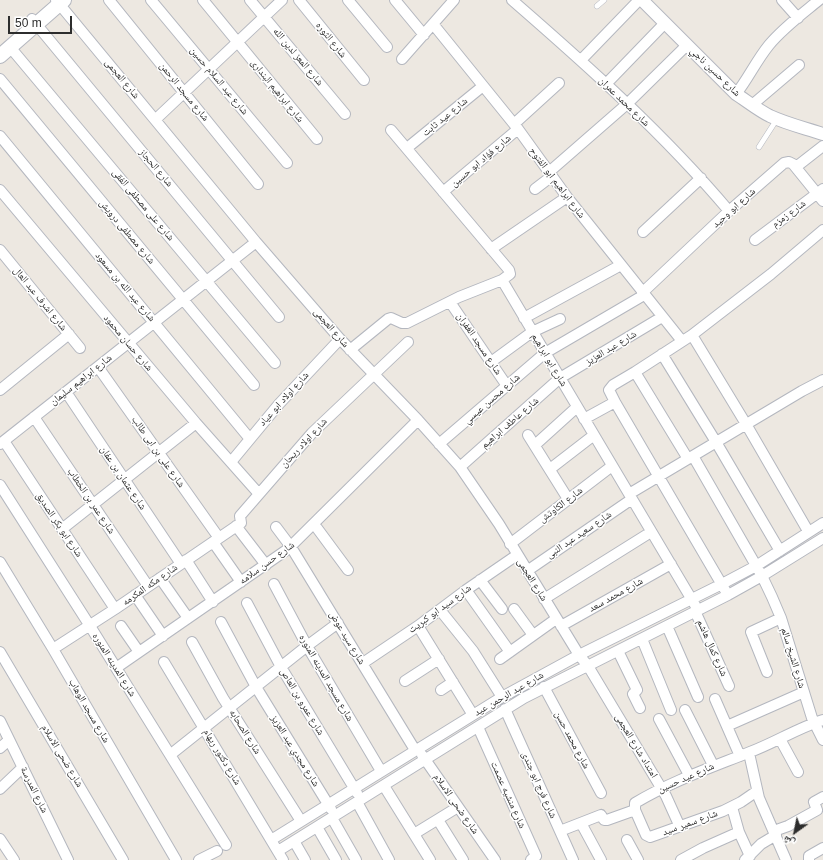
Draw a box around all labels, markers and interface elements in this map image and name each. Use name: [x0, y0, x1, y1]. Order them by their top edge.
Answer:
scale bar: [10, 8, 74, 34]
text: 50 m: [15, 16, 42, 30]
street label: شارع الثوره: [313, 20, 349, 60]
street label: شارع المعز لدين الله: [270, 26, 326, 88]
street label: شارع عبد السلام حسين: [187, 45, 251, 117]
street label: شارع حسين ناجي: [687, 45, 743, 99]
street label: شارع العجمى: [102, 57, 142, 101]
street label: شارع ابراهيم البندارى: [248, 57, 306, 125]
street label: شارع مسجد الرحمن: [157, 60, 211, 124]
street label: شارع محمد عمران: [596, 75, 652, 129]
street label: شارع عيد ثابت: [420, 95, 470, 139]
street label: شارع فؤاد ابو حسين: [448, 132, 514, 190]
street label: شارع ابراهيم ابو الفتوح: [526, 145, 588, 221]
street label: شارع الحجاز: [137, 147, 175, 189]
street label: شارع على مصطفى الفقى: [109, 167, 177, 243]
street label: شارع ابو وحيد: [710, 186, 758, 230]
street label: شارع مصطفى درويش: [97, 197, 157, 267]
street label: شارع زمزم: [770, 198, 808, 230]
street label: شارع عبد الله بن مسعود: [92, 250, 158, 324]
street label: شارع اشرف عبد العال: [11, 265, 69, 333]
street label: شارع العجمى: [311, 306, 351, 350]
street label: شارع مسجد الغفران: [454, 311, 504, 377]
street label: شارع حسان محمود: [101, 312, 155, 374]
street label: شارع عبد العزيز: [583, 328, 639, 368]
street label: شارع ابو ابراهيم: [528, 331, 570, 389]
street label: شارع ابراهيم سليمان: [48, 352, 114, 408]
street label: شارع اولاد ابو عياد: [257, 369, 311, 429]
street label: شارع محسن عيسي: [461, 371, 523, 427]
street label: شارع عاطف ابراهيم: [479, 395, 541, 451]
street label: شارع على بن ابى طالب: [129, 414, 187, 490]
street label: شارع اولاد ريحان: [278, 416, 330, 470]
street label: شارع عثمان بن عفان: [97, 444, 149, 512]
street label: شارع عمر بن الخطاب: [65, 466, 117, 536]
street label: شارع الكاوتش: [537, 485, 585, 525]
street label: شارع ابو بكر الصديق: [33, 490, 85, 560]
street label: شارع سعيد عبد النبى: [544, 509, 614, 561]
street label: شارع حسن سلامه: [237, 539, 297, 587]
street label: شارع العجمى: [514, 556, 550, 604]
street label: شارع مكه المكرمه: [120, 562, 180, 608]
street label: شارع محمد سعد: [587, 575, 645, 615]
street label: شارع سيد ابو كبريت: [406, 582, 474, 636]
street label: شارع سيد عوض: [326, 609, 368, 667]
street label: شارع كمال هاشم: [694, 618, 730, 678]
street label: شارع الشيخ سالم: [778, 626, 808, 690]
street label: شارع المدينه المنوره: [90, 631, 138, 699]
street label: شارع مسجد المدينه المنوره: [296, 632, 356, 724]
street label: شارع عمرو بن العاص: [277, 666, 327, 738]
street label: شارع عبد الرحمن عيد: [472, 669, 546, 719]
street label: شارع مسجد الوهاب: [66, 677, 112, 745]
street label: شارع الصحابه: [227, 707, 263, 757]
street label: شارع محمد حسن: [552, 709, 592, 771]
street label: امتداد شارع العجمى: [612, 712, 660, 780]
street label: شارع مجدي عبد العزيز: [268, 713, 322, 789]
street label: شارع ضحى الاسلام: [39, 722, 85, 790]
street label: شارع دكتور ريهام: [201, 727, 243, 787]
street label: شارع فرج ابو جندى: [519, 750, 559, 820]
street label: شارع منشيه عصمت: [488, 760, 528, 830]
street label: شارع عيد حسين: [656, 760, 716, 796]
street label: شارع المدرسة: [18, 765, 50, 815]
street label: شارع ضحى الاسلام: [431, 771, 481, 837]
street label: شارع سمير سيد: [661, 807, 719, 839]
north arrow: [775, 812, 815, 852]
text: ش: [780, 834, 797, 850]

